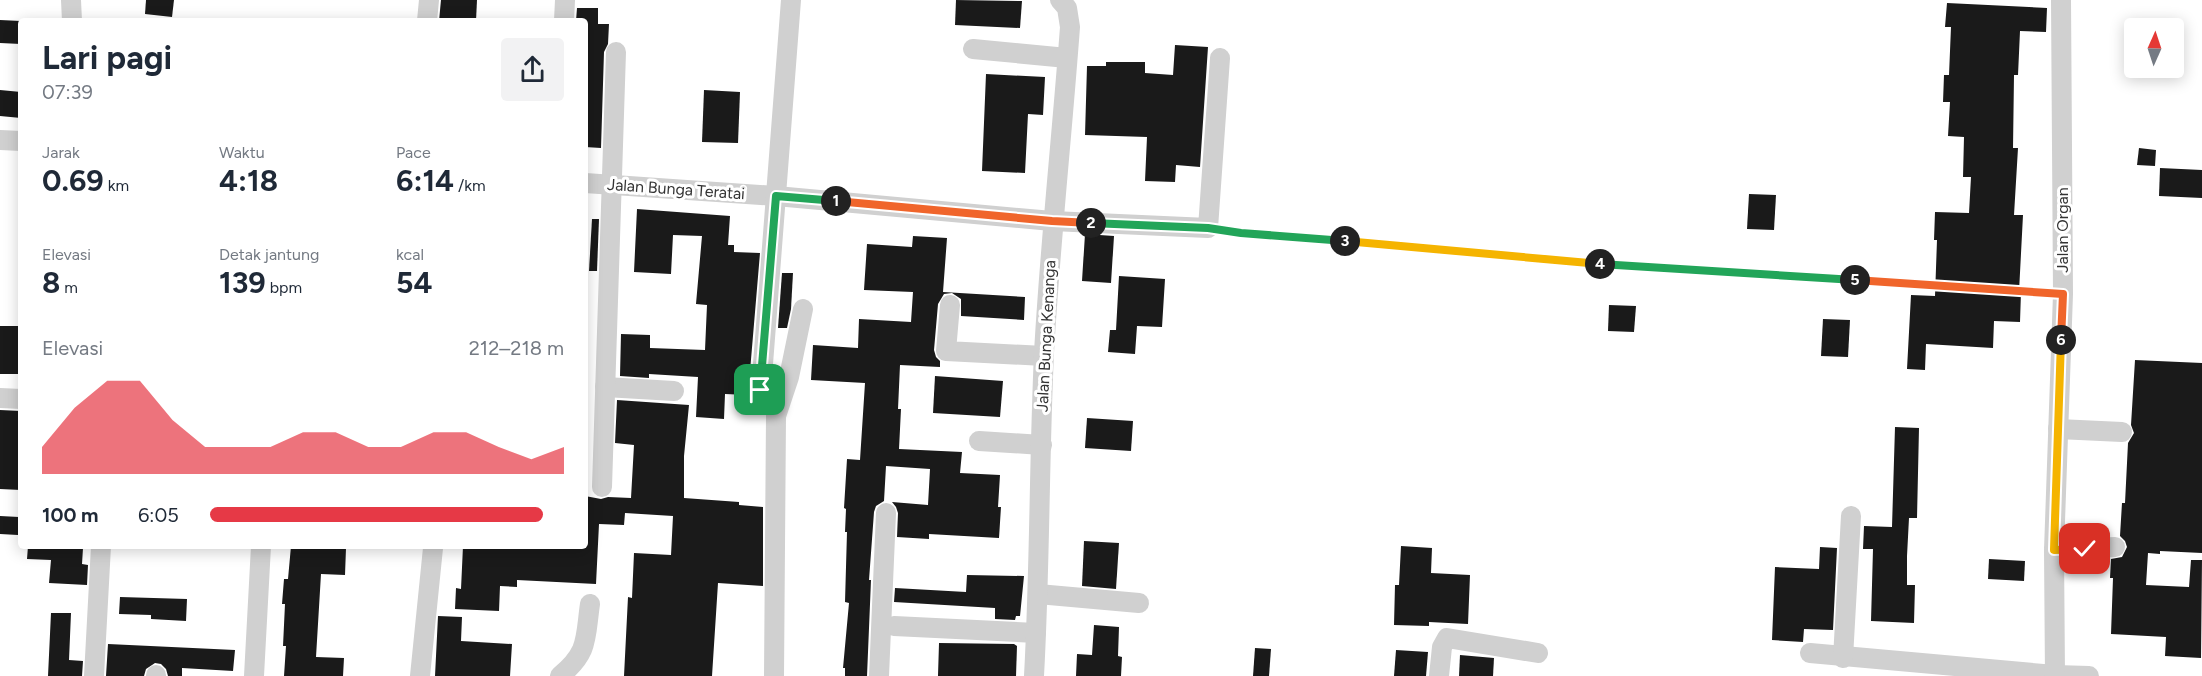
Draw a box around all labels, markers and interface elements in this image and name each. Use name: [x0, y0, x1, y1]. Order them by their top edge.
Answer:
north arrow: [2124, 18, 2184, 78]
map controls: [2124, 18, 2184, 78]
text: Lari pagi: [42, 38, 172, 77]
button: share: [501, 38, 564, 101]
text: 07:39: [42, 80, 93, 104]
text: Jarak: [42, 143, 80, 162]
text: Waktu: [219, 143, 265, 162]
text: Pace: [396, 143, 431, 162]
text: 0.69: [42, 162, 104, 199]
text: 4:18: [219, 162, 278, 199]
text: 6:14: [396, 162, 454, 199]
street label: Jalan Bunga Teratai: [606, 175, 746, 203]
text: km: [104, 176, 129, 195]
text: /km: [454, 176, 486, 195]
pin: 1: [821, 186, 851, 216]
street label: Jalan Organ: [2053, 187, 2072, 273]
text: 1: [833, 191, 839, 210]
pin: 2: [1076, 208, 1106, 238]
text: 2: [1086, 213, 1096, 232]
pin: 3: [1330, 226, 1360, 256]
text: 3: [1341, 231, 1349, 250]
text: Elevasi: [42, 245, 91, 264]
text: Detak jantung: [219, 245, 319, 264]
text: kcal: [396, 245, 424, 264]
pin: 4: [1585, 249, 1615, 279]
text: 4: [1595, 254, 1605, 273]
street label: Jalan Bunga Kenanga: [1033, 260, 1059, 412]
text: 8: [42, 264, 60, 301]
text: 139: [219, 264, 266, 301]
text: 54: [396, 264, 432, 301]
pin: 5: [1840, 265, 1870, 295]
text: 5: [1850, 270, 1860, 289]
text: m: [60, 278, 78, 297]
text: bpm: [266, 278, 302, 297]
pin: 6: [2046, 325, 2076, 355]
text: 6: [2056, 330, 2066, 349]
text: Elevasi: [42, 336, 103, 360]
text: 212–218 m: [469, 336, 564, 360]
pin: [734, 364, 785, 415]
icon: arrive: [743, 373, 776, 406]
text: 100 m: [42, 503, 99, 527]
text: 6:05: [138, 503, 179, 527]
pin: [2059, 523, 2110, 574]
icon: check: [2068, 532, 2101, 565]

